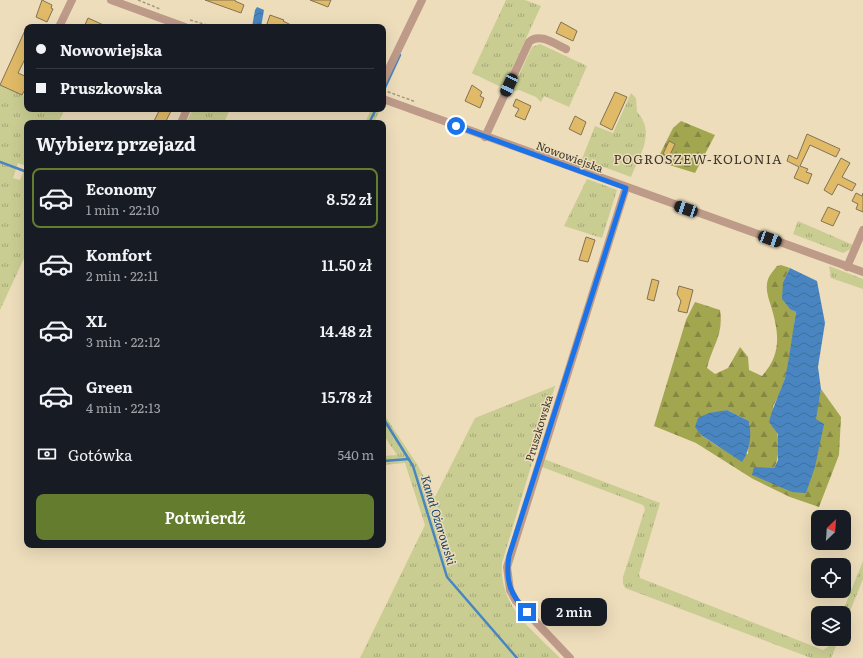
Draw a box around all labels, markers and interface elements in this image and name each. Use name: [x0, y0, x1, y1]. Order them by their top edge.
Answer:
text: Nowowiejska: [60, 38, 162, 61]
car: [498, 72, 520, 98]
text: Pruszkowska: [60, 76, 162, 99]
route start: [447, 117, 465, 135]
text: Wybierz przejazd: [36, 130, 196, 157]
street label: Nowowiejska: [534, 136, 606, 176]
district label: POGROSZEW-KOLONIA: [613, 149, 783, 168]
text: Economy: [86, 177, 156, 200]
icon: car: [38, 180, 74, 216]
text: 8.52 zł: [327, 187, 372, 210]
car: [673, 199, 699, 219]
text: 1 min · 22:10: [86, 200, 159, 219]
car: [757, 229, 783, 249]
text: Komfort: [86, 243, 152, 266]
icon: car: [38, 246, 74, 282]
text: 11.50 zł: [322, 253, 372, 276]
text: 2 min · 22:11: [86, 266, 158, 285]
text: XL: [86, 309, 107, 332]
icon: car: [38, 312, 74, 348]
text: 14.48 zł: [320, 319, 372, 342]
text: 3 min · 22:12: [86, 332, 160, 351]
text: Green: [86, 375, 133, 398]
icon: car: [38, 378, 74, 414]
text: 15.78 zł: [321, 385, 372, 408]
street label: Pruszkowska: [520, 393, 556, 463]
text: 4 min · 22:13: [86, 398, 161, 417]
icon: cash: [36, 443, 58, 465]
text: Gotówka: [68, 443, 132, 466]
text: 540 m: [338, 445, 374, 464]
water label: Kanał Ożarowski: [417, 473, 461, 567]
button: Potwierdź: [36, 494, 374, 540]
north arrow: [811, 510, 851, 550]
map controls: [811, 510, 851, 646]
button: locate: [811, 558, 851, 598]
callout: 2 min: [541, 598, 607, 626]
text: 2 min: [556, 602, 592, 621]
route end: [518, 603, 536, 621]
button: layers: [811, 606, 851, 646]

